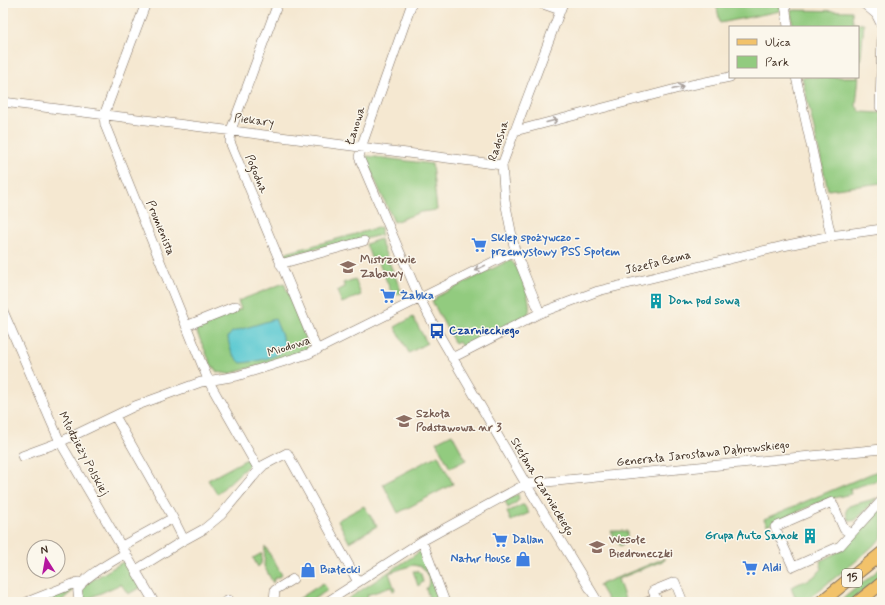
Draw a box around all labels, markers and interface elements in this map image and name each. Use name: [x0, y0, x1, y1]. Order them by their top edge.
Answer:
legend: [729, 26, 859, 78]
text: Ulica: [765, 35, 791, 51]
text: Park: [765, 55, 789, 71]
one-way arrow: [671, 84, 684, 91]
street label: Łanowa: [342, 104, 370, 148]
street label: Piekary: [233, 111, 275, 131]
one-way arrow: [546, 117, 559, 124]
street label: Radosna: [485, 118, 513, 164]
street label: Pogodna: [240, 152, 272, 197]
street label: Promienista: [142, 198, 178, 258]
place label: Sklep spożywczo - przemysłowy PSS Społem: [491, 230, 621, 260]
supermarket icon: Sklep spożywczo - przemysłowy PSS Społem: [470, 236, 488, 254]
street label: Józefa Bema: [623, 247, 693, 279]
place label: Mistrzowie Zabawy: [360, 252, 416, 282]
school or university icon: Mistrzowie Zabawy: [339, 258, 357, 276]
one-way arrow: [475, 265, 487, 272]
supermarket icon: Żabka: [379, 287, 397, 305]
place label: Żabka: [400, 288, 434, 304]
building icon: Dom pod sową: [647, 292, 665, 310]
place label: Dom pod sową: [668, 293, 740, 309]
bus stop icon: Czarnieckiego: [428, 322, 446, 340]
place label: Czarnieckiego: [449, 323, 520, 339]
street label: Miodowa: [265, 333, 313, 361]
place label: Szkoła Podstawowa nr 3: [416, 406, 502, 436]
street label: Młodzieży Polskiej: [54, 409, 112, 499]
school or university icon: Szkoła Podstawowa nr 3: [395, 412, 413, 430]
street label: Stefana Czarnieckiego: [505, 435, 578, 540]
street label: Generała Jarosława Dąbrowskiego: [616, 437, 791, 471]
building icon: Grupa Auto Sanok: [801, 527, 819, 545]
place label: Grupa Auto Sanok: [705, 528, 798, 544]
supermarket icon: Dallan: [491, 531, 509, 549]
place label: Dallan: [512, 532, 544, 548]
place label: Wesołe Biedroneczki: [608, 532, 673, 562]
school or university icon: Wesołe Biedroneczki: [588, 538, 606, 556]
north arrow: [26, 539, 66, 579]
text: N: [39, 543, 49, 558]
shop icon: Natur House: [514, 550, 532, 568]
place label: Natur House: [451, 551, 511, 567]
supermarket icon: Aldi: [741, 559, 759, 577]
place label: Aldi: [762, 560, 782, 576]
shop icon: Białecki: [299, 561, 317, 579]
place label: Białecki: [320, 562, 361, 578]
road number: 15: [842, 569, 862, 587]

